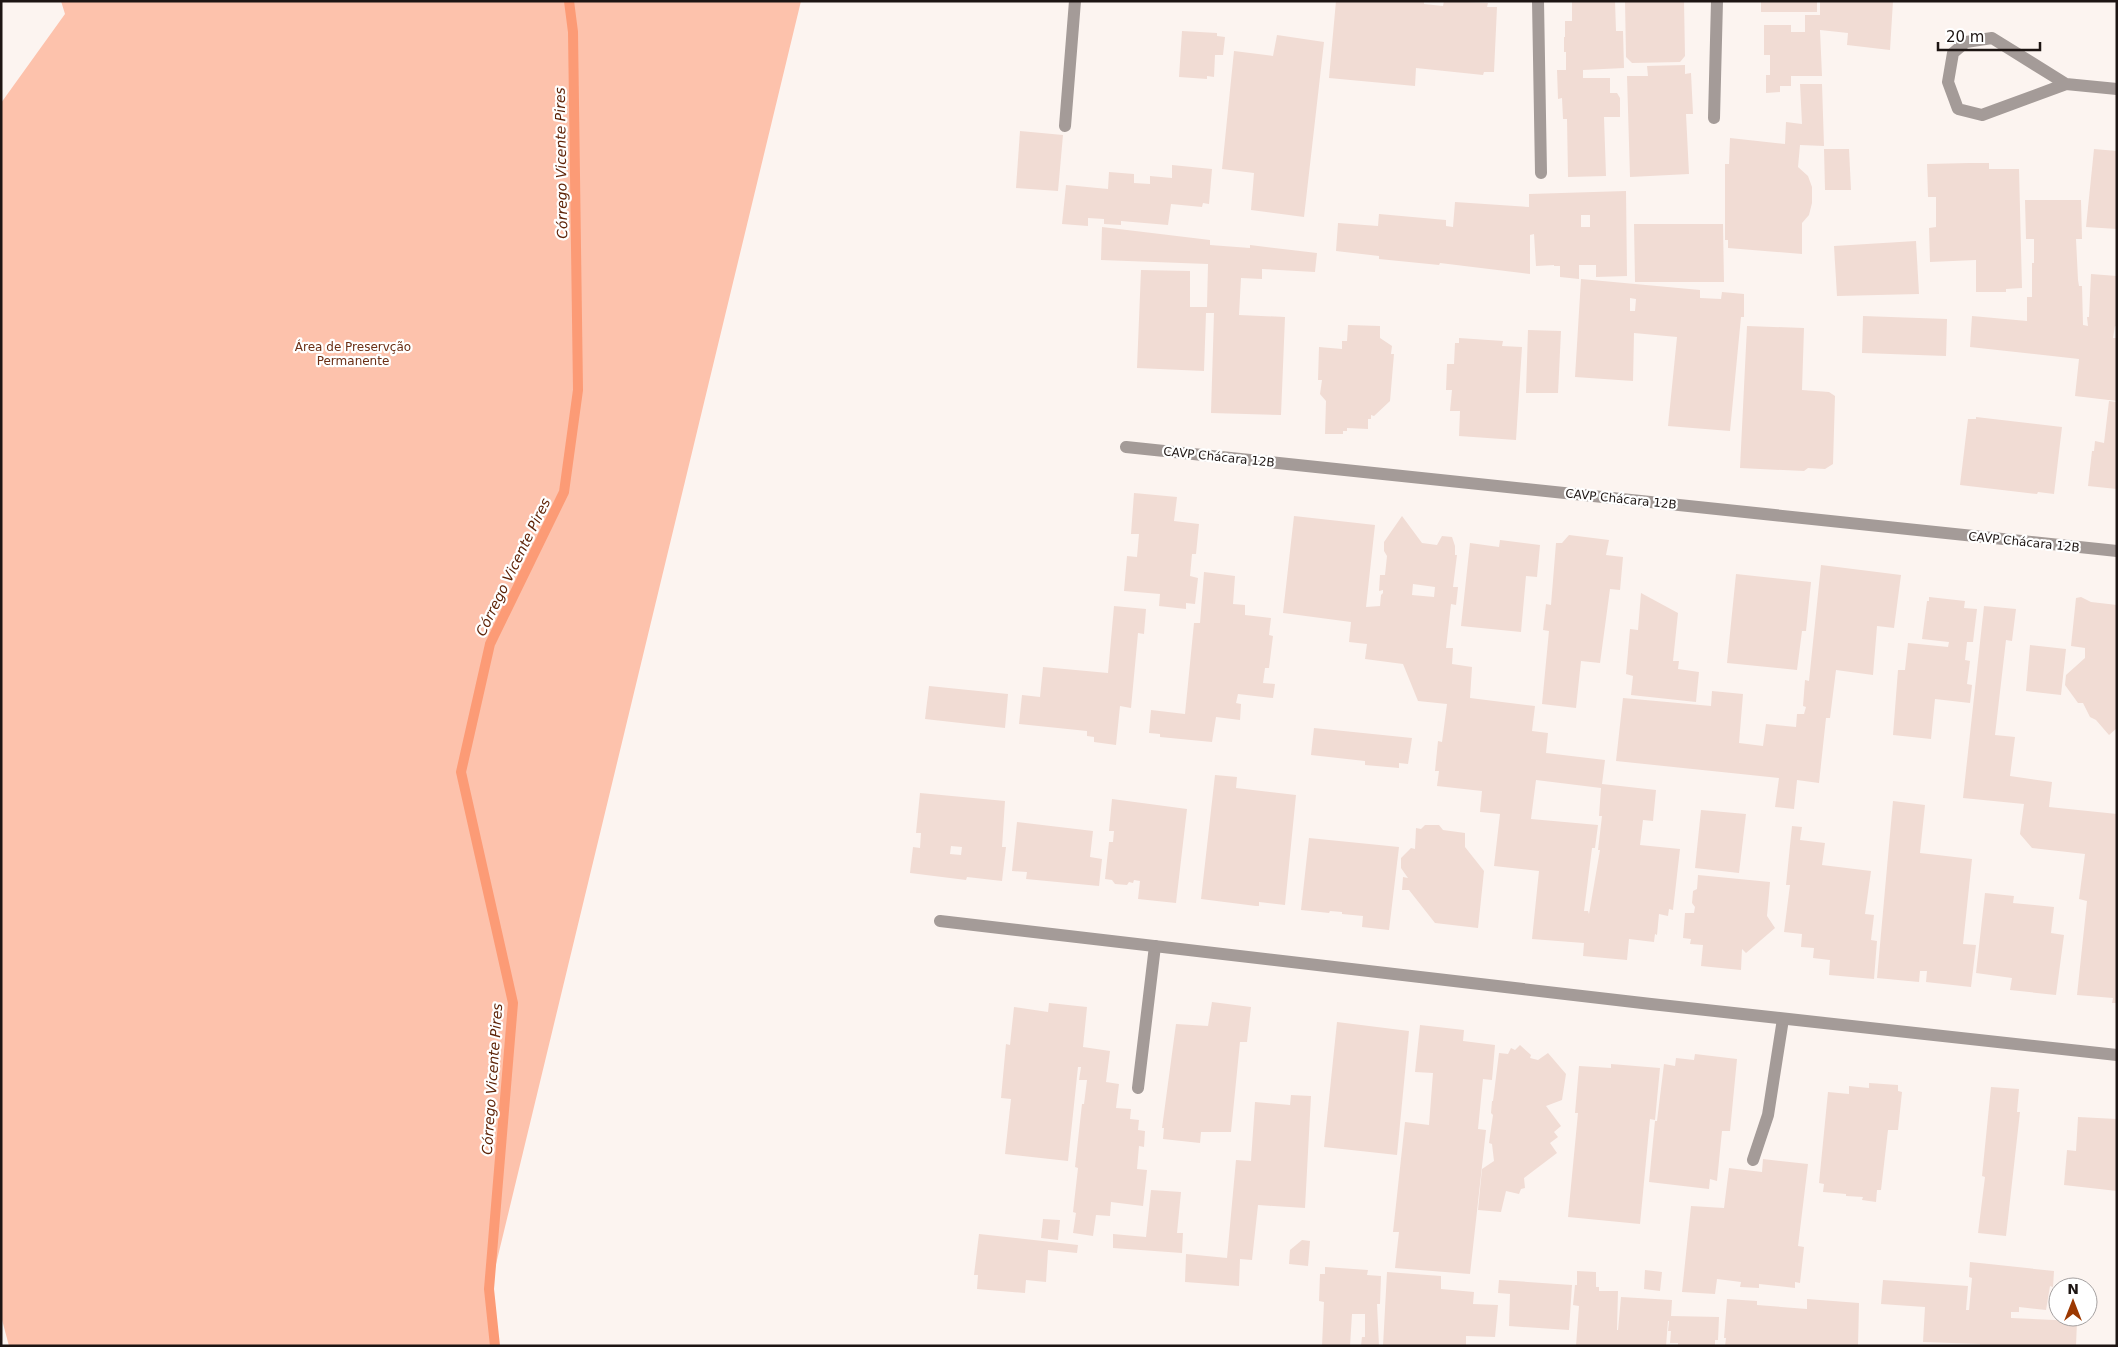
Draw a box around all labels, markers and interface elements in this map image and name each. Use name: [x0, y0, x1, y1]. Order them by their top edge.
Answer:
scale bar: [1938, 20, 2040, 52]
text: 20 m: [1946, 28, 1984, 46]
water label: Córrego Vicente Pires: [552, 87, 570, 239]
park label: Área de Preservção Permanente: [295, 339, 411, 368]
street label: CAVP Chácara 12B: [1163, 444, 1275, 470]
street label: CAVP Chácara 12B: [1565, 486, 1677, 512]
water label: Córrego Vicente Pires: [473, 495, 553, 639]
street label: CAVP Chácara 12B: [1968, 529, 2080, 555]
water label: Córrego Vicente Pires: [479, 1003, 505, 1155]
north arrow: [2048, 1277, 2098, 1327]
text: N: [2067, 1281, 2079, 1297]

